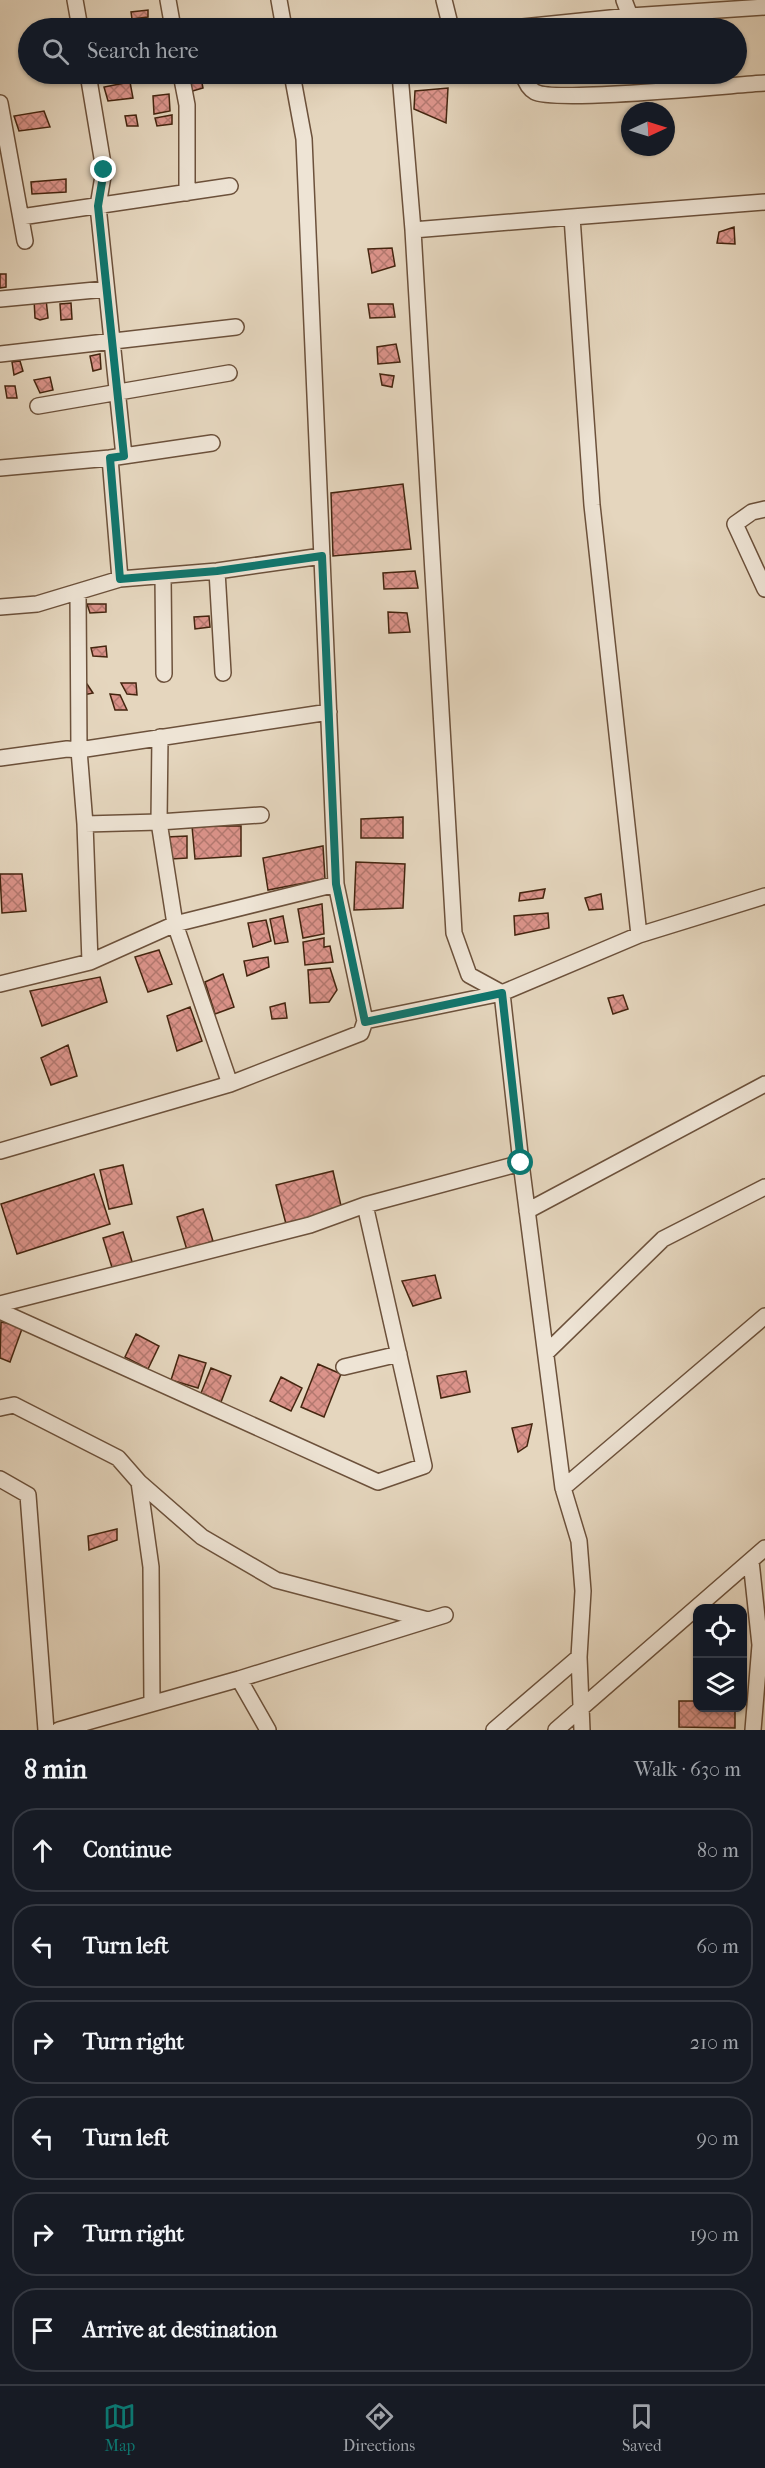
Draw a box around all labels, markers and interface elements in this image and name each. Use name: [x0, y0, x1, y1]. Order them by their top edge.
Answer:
search box: [18, 18, 747, 84]
icon: search: [39, 35, 72, 68]
text: Search here: [87, 38, 199, 64]
north arrow: [621, 102, 675, 156]
route end: [90, 156, 116, 182]
route start: [507, 1149, 533, 1175]
map controls: [693, 1604, 747, 1712]
button: locate: [693, 1604, 747, 1658]
button: layers: [693, 1658, 747, 1712]
text: 8 min: [24, 1754, 87, 1785]
text: Walk · 630 m: [634, 1758, 741, 1781]
icon: ahead: [26, 1834, 59, 1867]
text: Continue: [83, 1837, 172, 1863]
text: 80 m: [697, 1839, 739, 1862]
icon: left: [26, 1930, 59, 1963]
text: Turn left: [83, 1933, 169, 1959]
text: 60 m: [696, 1935, 739, 1958]
icon: right: [26, 2026, 59, 2059]
text: Turn right: [83, 2029, 184, 2055]
text: 210 m: [690, 2031, 739, 2054]
icon: left: [26, 2122, 59, 2155]
text: Turn left: [83, 2125, 169, 2151]
text: 90 m: [697, 2127, 739, 2150]
icon: right: [26, 2218, 59, 2251]
text: Turn right: [83, 2221, 184, 2247]
text: 190 m: [689, 2223, 739, 2246]
icon: arrive: [26, 2314, 59, 2347]
text: Arrive at destination: [83, 2317, 277, 2343]
tab: Map: [103, 2400, 136, 2455]
tab: Directions: [343, 2400, 415, 2455]
tab: Saved: [622, 2400, 662, 2455]

